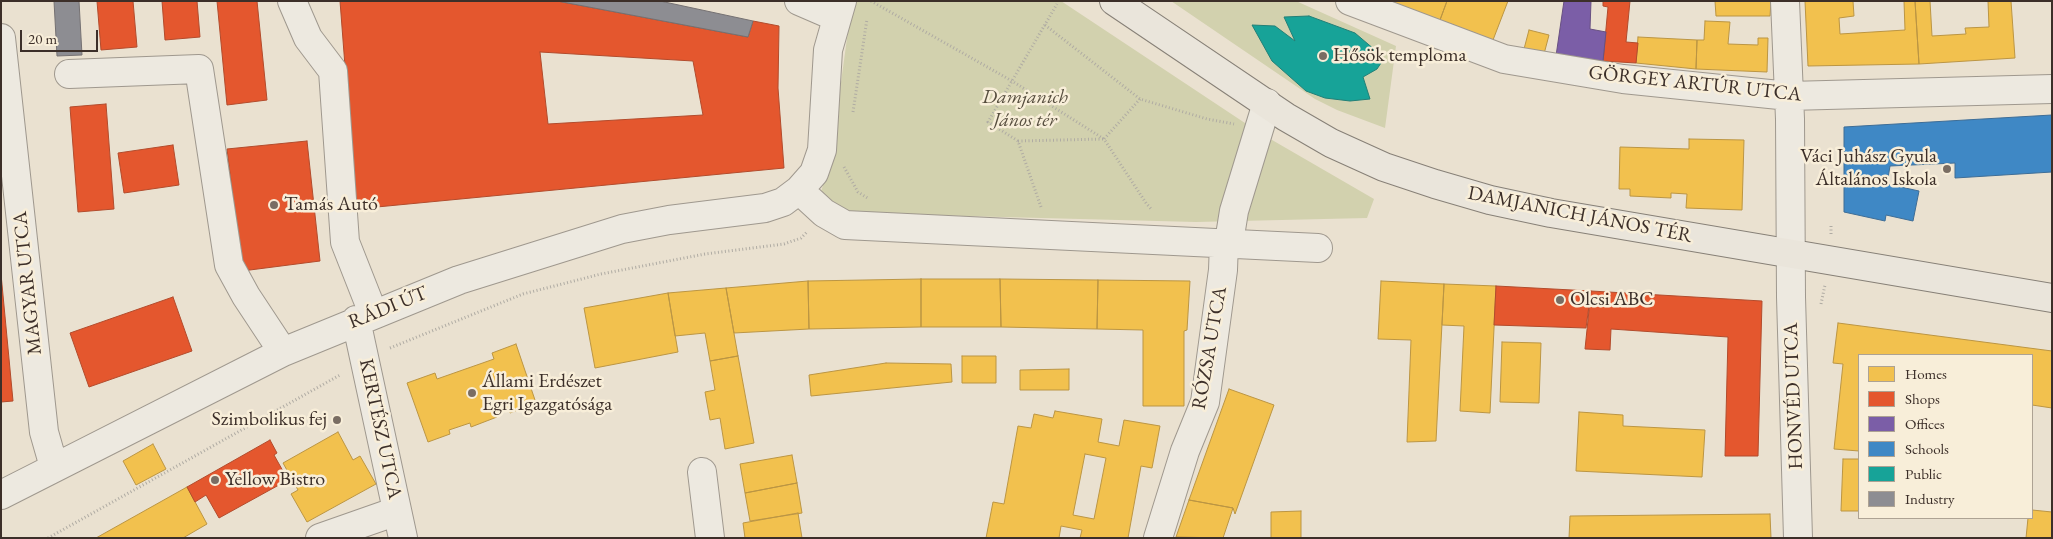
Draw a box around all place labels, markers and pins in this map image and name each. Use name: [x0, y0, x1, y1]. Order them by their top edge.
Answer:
place label: Hősök temploma: [1333, 44, 1466, 68]
marker: Hősök temploma: [1317, 50, 1329, 62]
place label: Váci Juhász Gyula Általános Iskola: [1800, 145, 1937, 192]
marker: Váci Juhász Gyula Általános Iskola: [1941, 163, 1953, 175]
place label: Tamás Autó: [284, 193, 378, 217]
marker: Tamás Autó: [268, 199, 280, 211]
place label: Olcsi ABC: [1570, 288, 1653, 312]
marker: Olcsi ABC: [1554, 294, 1566, 306]
place label: Állami Erdészet Egri Igazgatósága: [482, 370, 612, 417]
marker: Állami Erdészet Egri Igazgatósága: [466, 387, 478, 399]
place label: Szimbolikus fej: [212, 408, 327, 432]
marker: Szimbolikus fej: [331, 414, 343, 426]
place label: Yellow Bistro: [225, 468, 325, 492]
marker: Yellow Bistro: [209, 474, 221, 486]

